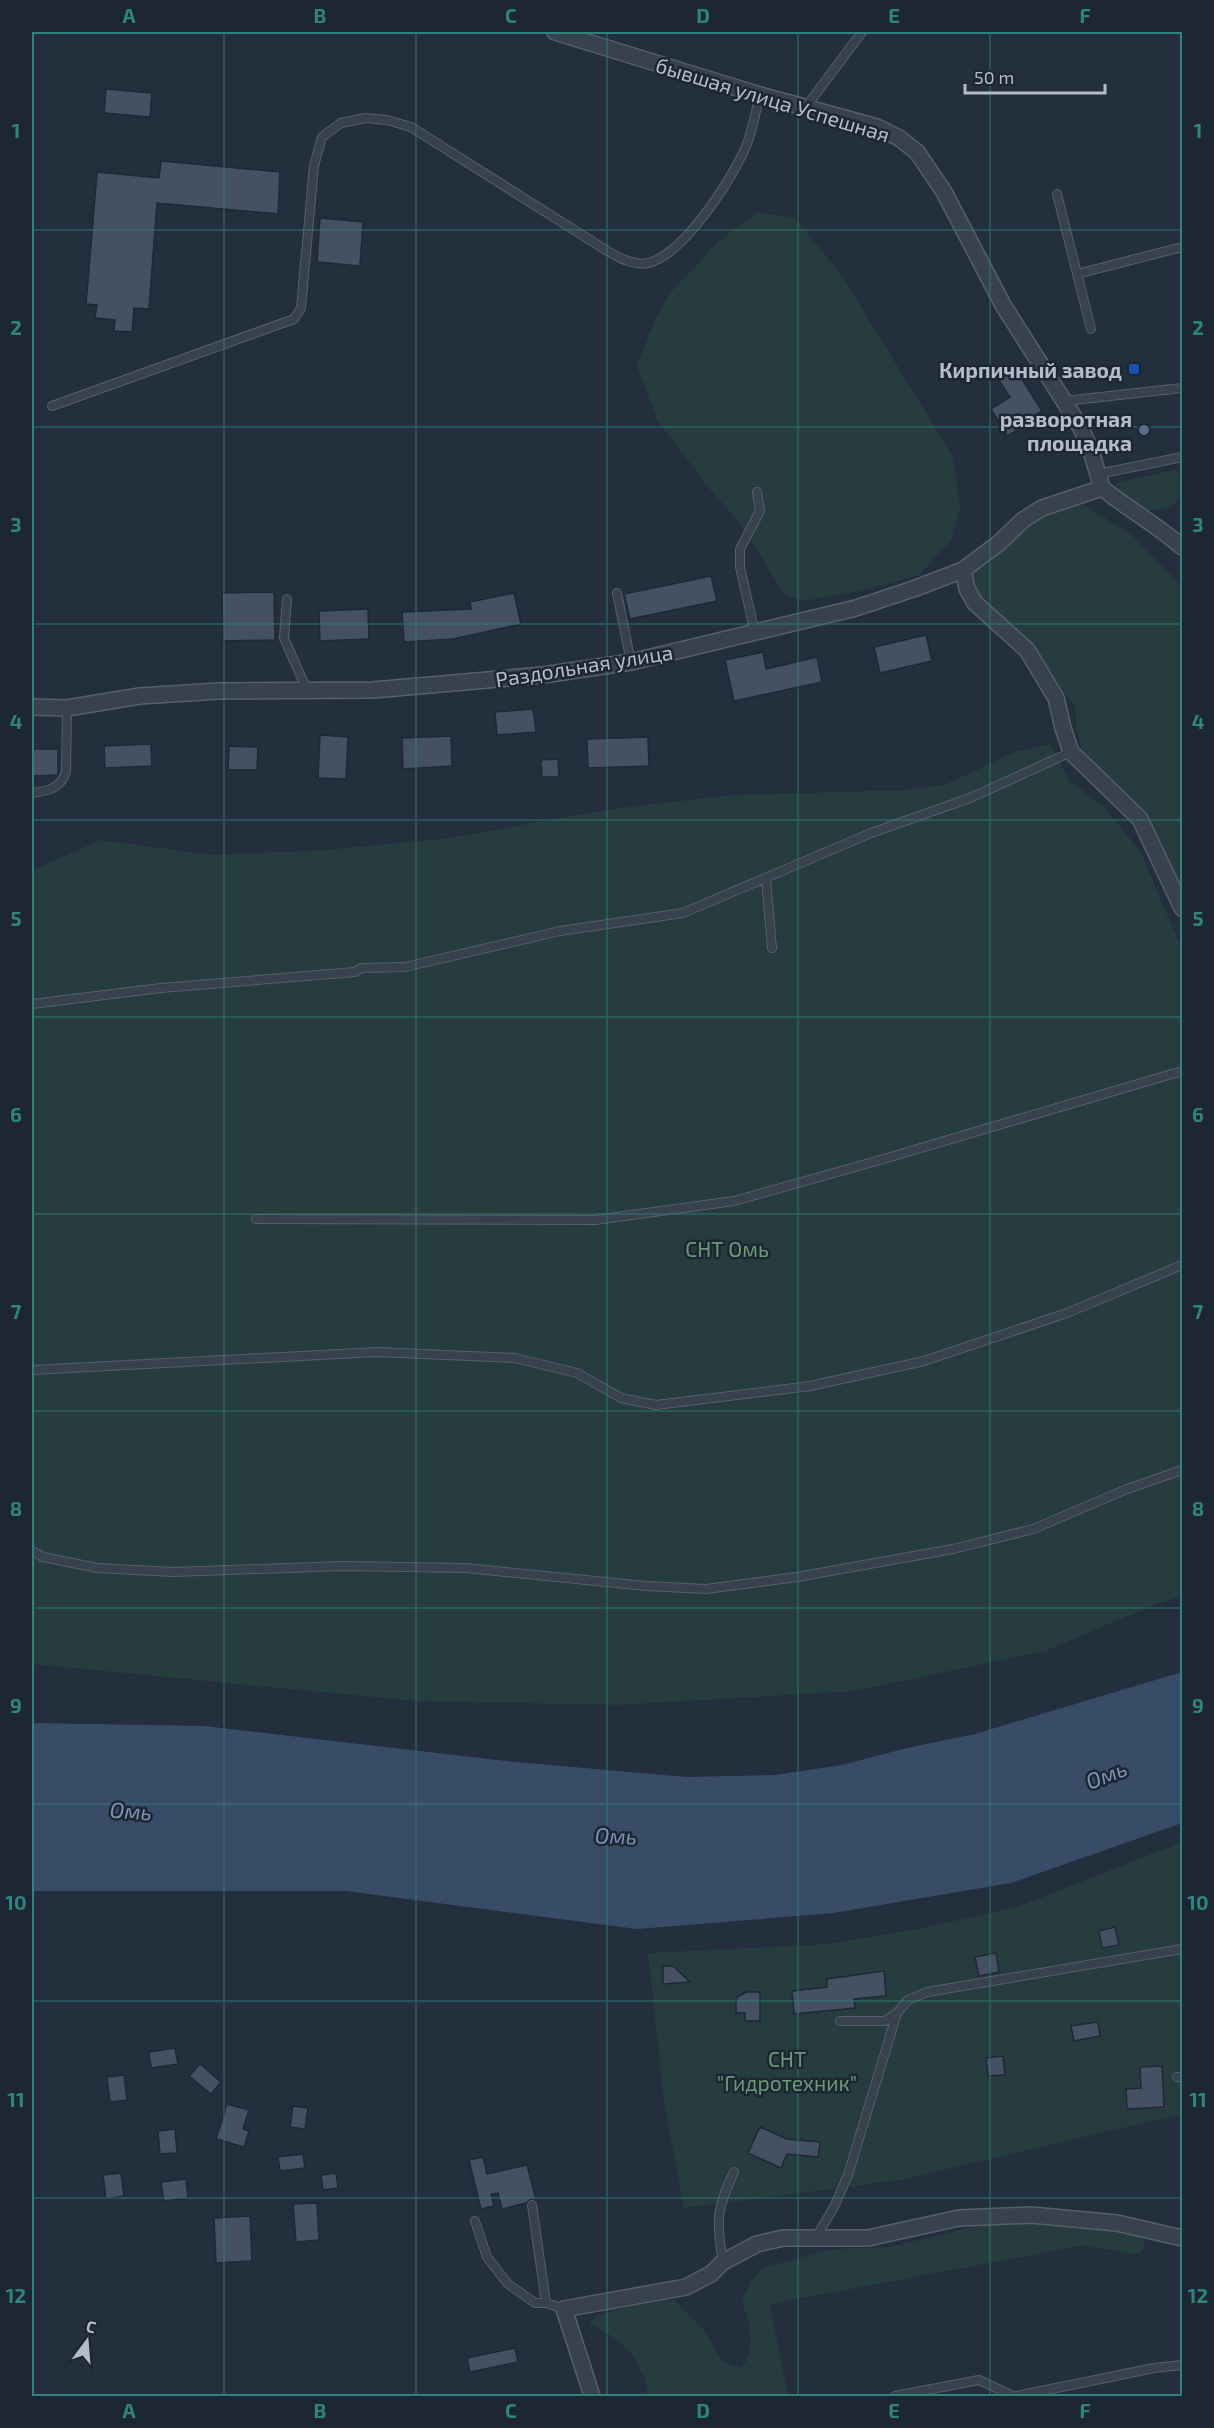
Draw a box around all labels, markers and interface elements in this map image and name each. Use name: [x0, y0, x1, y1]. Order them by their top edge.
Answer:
text: A: [122, 3, 136, 27]
text: B: [314, 3, 326, 27]
text: C: [505, 3, 517, 27]
text: D: [696, 3, 710, 27]
text: E: [888, 3, 900, 27]
text: F: [1079, 3, 1091, 27]
street label: бывшая улица Успешная: [653, 51, 893, 148]
scale bar: [965, 57, 1104, 95]
text: 50 m: [974, 66, 1014, 88]
text: 1: [12, 118, 20, 142]
text: 1: [1194, 118, 1202, 142]
text: 2: [10, 315, 22, 339]
text: 2: [1192, 315, 1204, 339]
place label: Кирпичный завод: [939, 357, 1122, 382]
marker: Кирпичный завод: [1127, 362, 1141, 376]
place label: разворотная площадка: [1000, 406, 1132, 455]
marker: разворотная площадка: [1137, 423, 1151, 437]
text: 3: [10, 512, 22, 536]
text: 3: [1192, 512, 1204, 536]
street label: Раздольная улица: [493, 639, 675, 692]
text: 4: [10, 709, 23, 733]
text: 4: [1192, 709, 1205, 733]
text: 5: [10, 906, 22, 930]
text: 5: [1192, 906, 1204, 930]
text: 6: [10, 1102, 22, 1126]
text: 6: [1192, 1102, 1204, 1126]
park label: СНТ Омь: [685, 1236, 769, 1261]
text: 7: [11, 1299, 22, 1323]
text: 7: [1193, 1299, 1204, 1323]
text: 8: [10, 1496, 22, 1520]
text: 8: [1192, 1496, 1204, 1520]
text: 9: [10, 1693, 22, 1717]
text: 9: [1192, 1693, 1204, 1717]
water label: Омь: [1082, 1754, 1130, 1794]
water label: Омь: [109, 1796, 153, 1824]
water label: Омь: [594, 1821, 638, 1849]
text: 10: [5, 1890, 27, 1914]
text: 10: [1187, 1890, 1209, 1914]
park label: СНТ "Гидротехник": [717, 2046, 857, 2095]
text: 11: [7, 2087, 25, 2111]
text: 11: [1189, 2087, 1207, 2111]
text: 12: [6, 2283, 26, 2307]
text: 12: [1188, 2283, 1208, 2307]
north arrow: [57, 2311, 117, 2371]
text: С: [84, 2316, 98, 2337]
text: A: [122, 2398, 136, 2422]
text: B: [314, 2398, 326, 2422]
text: C: [505, 2398, 517, 2422]
text: D: [696, 2398, 710, 2422]
text: E: [888, 2398, 900, 2422]
text: F: [1079, 2398, 1091, 2422]

